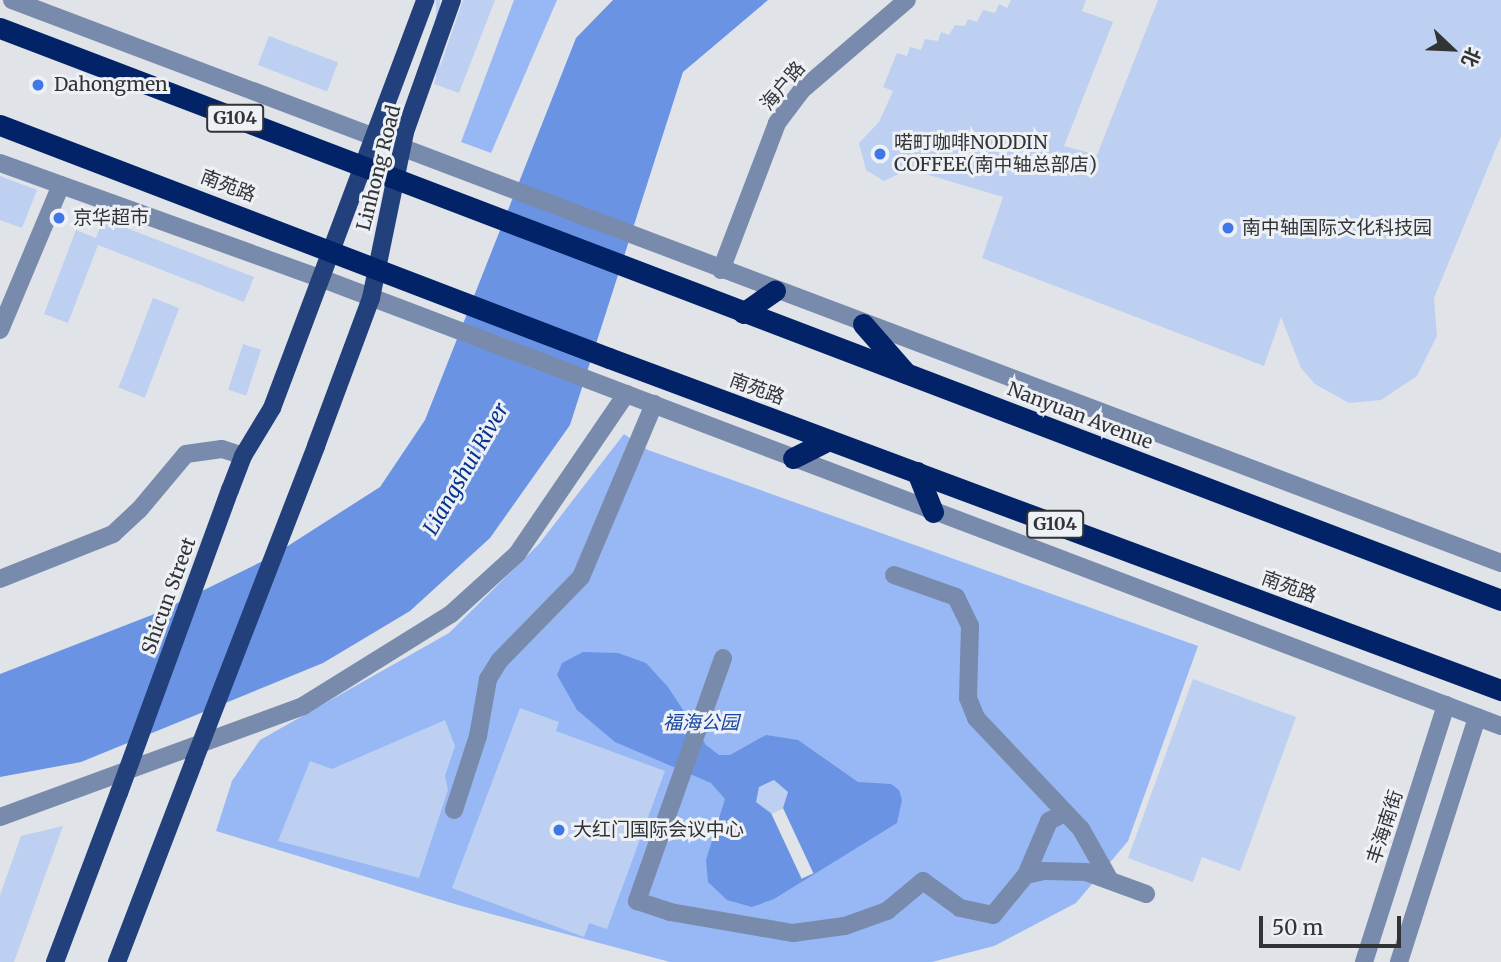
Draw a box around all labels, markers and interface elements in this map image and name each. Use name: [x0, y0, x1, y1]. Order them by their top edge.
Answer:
north arrow: [1417, 14, 1487, 84]
text: 北: [1457, 44, 1486, 71]
street label: 海户路: [756, 57, 810, 115]
place label: Dahongmen: [54, 74, 168, 96]
marker: Dahongmen: [28, 75, 48, 95]
street label: Linhong Road: [352, 103, 406, 233]
road number: G104: [205, 104, 265, 132]
place label: 喏町咖啡NODDIN COFFEE(南中轴总部店): [894, 132, 1097, 176]
marker: 喏町咖啡NODDIN COFFEE(南中轴总部店): [872, 146, 888, 162]
street label: 南苑路: [197, 165, 259, 207]
place label: 京华超市: [73, 207, 149, 229]
marker: 京华超市: [51, 210, 67, 226]
place label: 南中轴国际文化科技园: [1242, 217, 1432, 239]
marker: 南中轴国际文化科技园: [1220, 220, 1236, 236]
street label: 南苑路: [726, 369, 788, 409]
street label: Nanyuan Avenue: [1004, 378, 1156, 454]
water label: Liangshui River: [418, 399, 514, 539]
road number: G104: [1025, 510, 1085, 538]
street label: Shicun Street: [137, 534, 201, 658]
street label: 南苑路: [1258, 567, 1320, 607]
park label: 福海公园: [663, 712, 739, 734]
street label: 丰海南街: [1362, 787, 1408, 867]
place label: 大红门国际会议中心: [573, 819, 744, 841]
marker: 大红门国际会议中心: [551, 822, 567, 838]
scale bar: [1263, 902, 1405, 946]
text: 50 m: [1272, 914, 1323, 941]

